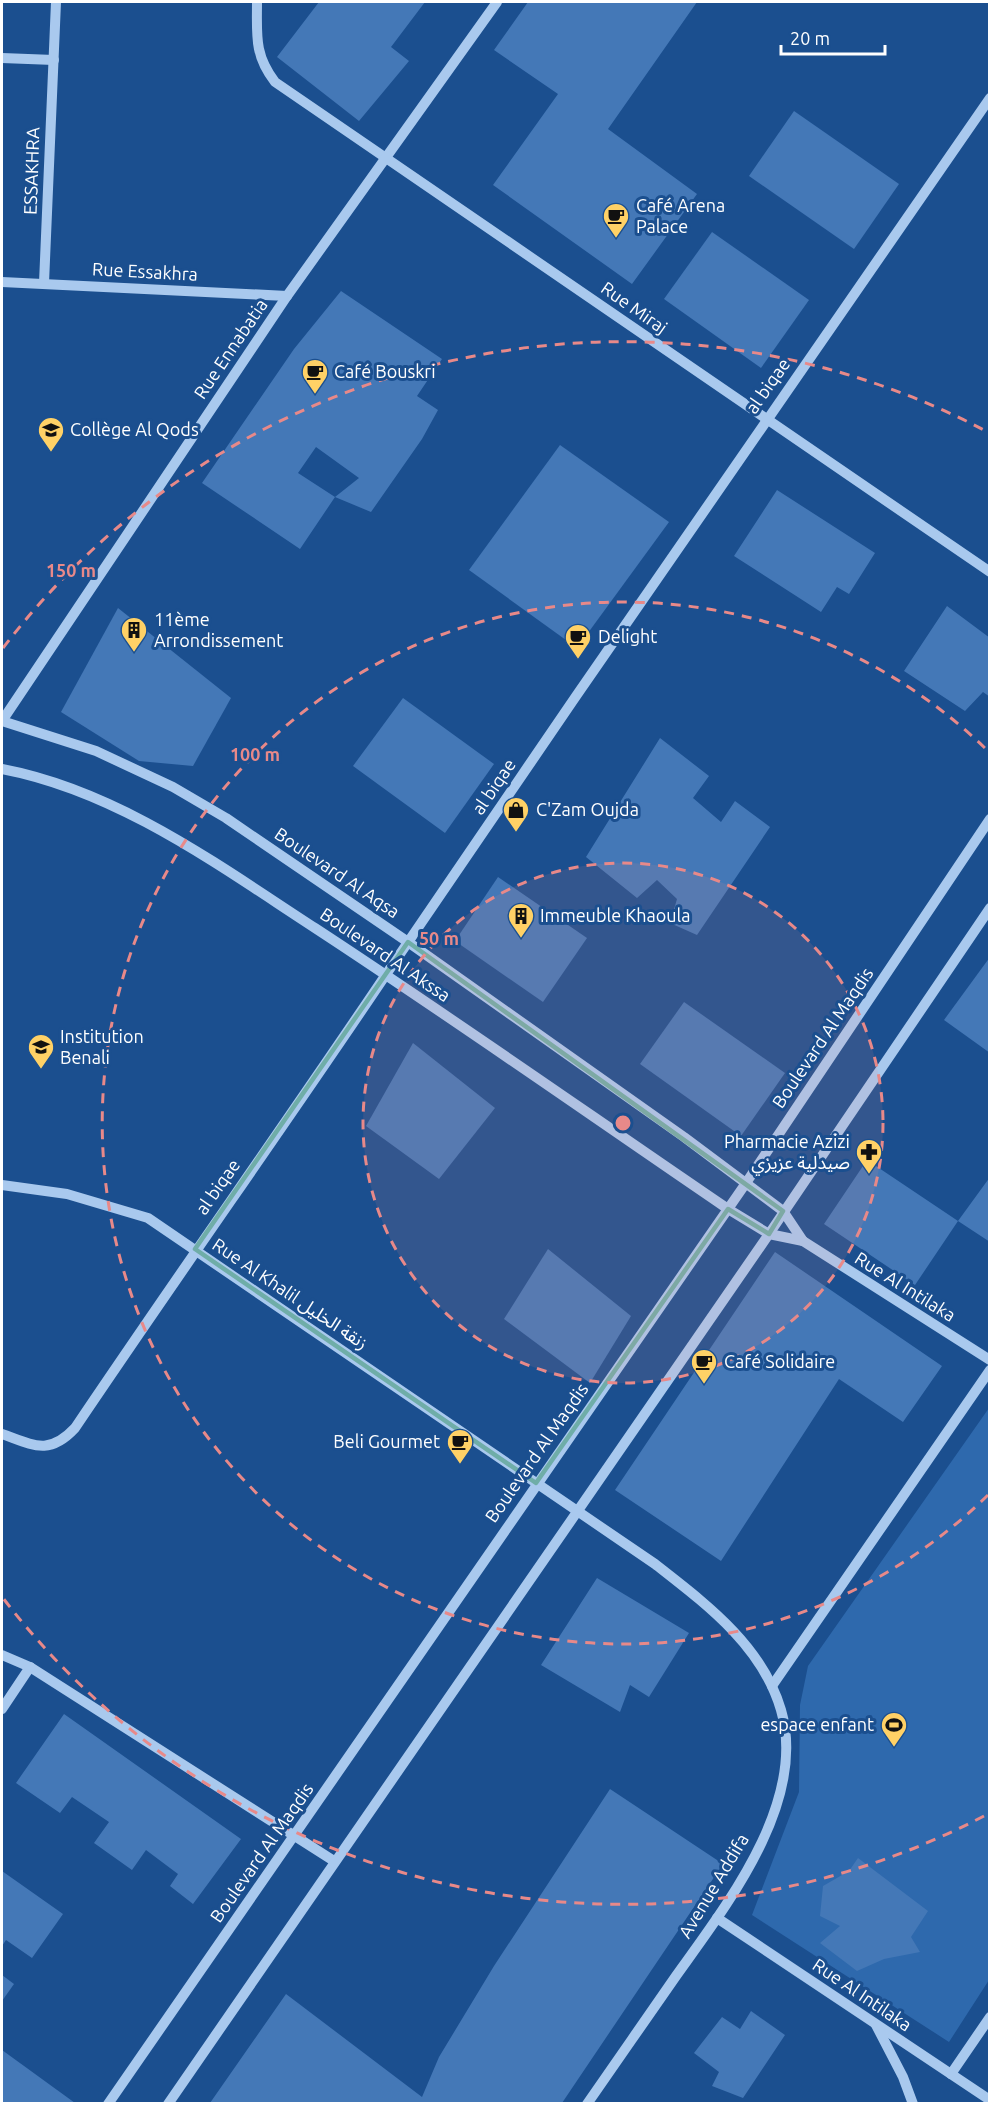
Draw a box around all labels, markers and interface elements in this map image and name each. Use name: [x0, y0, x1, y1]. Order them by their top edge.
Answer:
scale bar: [781, 18, 884, 56]
text: 20 m: [790, 28, 830, 48]
street label: ESSAKHRA: [19, 127, 43, 215]
place label: Café Arena Palace: [636, 195, 725, 236]
cafe icon: Café Arena Palace: [601, 201, 631, 239]
street label: Rue Essakhra: [92, 258, 198, 284]
street label: Rue Miraj: [598, 277, 671, 337]
street label: Rue Ennabatia: [189, 295, 271, 402]
street label: al biqae: [741, 354, 793, 417]
cafe icon: Café Bouskri: [300, 357, 330, 395]
place label: Café Bouskri: [334, 361, 436, 381]
school or university icon: Collège Al Qods: [36, 415, 66, 453]
place label: Collège Al Qods: [70, 419, 199, 440]
text: 150 m: [46, 560, 96, 580]
place label: 11ème Arrondissement: [154, 609, 283, 650]
building icon: 11ème Arrondissement: [119, 615, 149, 653]
cafe icon: Delight: [563, 622, 593, 660]
place label: Delight: [598, 626, 657, 646]
text: 100 m: [230, 744, 280, 764]
street label: al biqae: [467, 755, 519, 818]
shop icon: C'Zam Oujda: [501, 795, 531, 833]
place label: C'Zam Oujda: [536, 799, 639, 819]
street label: Boulevard Al Aqsa: [271, 823, 404, 921]
building icon: Immeuble Khaoula: [506, 901, 536, 939]
street label: Boulevard Al Akssa: [317, 903, 454, 1005]
place label: Immeuble Khaoula: [540, 905, 691, 925]
text: 50 m: [419, 928, 459, 948]
street label: Boulevard Al Maqdis: [768, 963, 877, 1111]
place label: Institution Benali: [60, 1026, 144, 1067]
school or university icon: Institution Benali: [26, 1032, 56, 1070]
centre of rings: [613, 1113, 633, 1133]
place label: Pharmacie Azizi صيدلية عزيزي: [724, 1131, 850, 1176]
pharmacy icon: Pharmacie Azizi صيدلية عزيزي: [854, 1137, 884, 1175]
street label: al biqae: [191, 1155, 243, 1218]
street label: Rue Al Khalil زنقة الخليل: [208, 1234, 372, 1354]
street label: Rue Al Intilaka: [852, 1247, 959, 1325]
cafe icon: Café Solidaire: [689, 1347, 719, 1385]
place label: Café Solidaire: [724, 1351, 835, 1371]
street label: Boulevard Al Maqdis: [481, 1379, 592, 1526]
cafe icon: Beli Gourmet: [445, 1427, 475, 1465]
place label: Beli Gourmet: [333, 1431, 440, 1451]
sports icon: espace enfant: [879, 1710, 909, 1748]
place label: espace enfant: [760, 1714, 874, 1734]
street label: Boulevard Al Maqdis: [206, 1779, 317, 1926]
street label: Avenue Addifa: [674, 1830, 752, 1941]
street label: Rue Al Intilaka: [809, 1954, 916, 2035]

